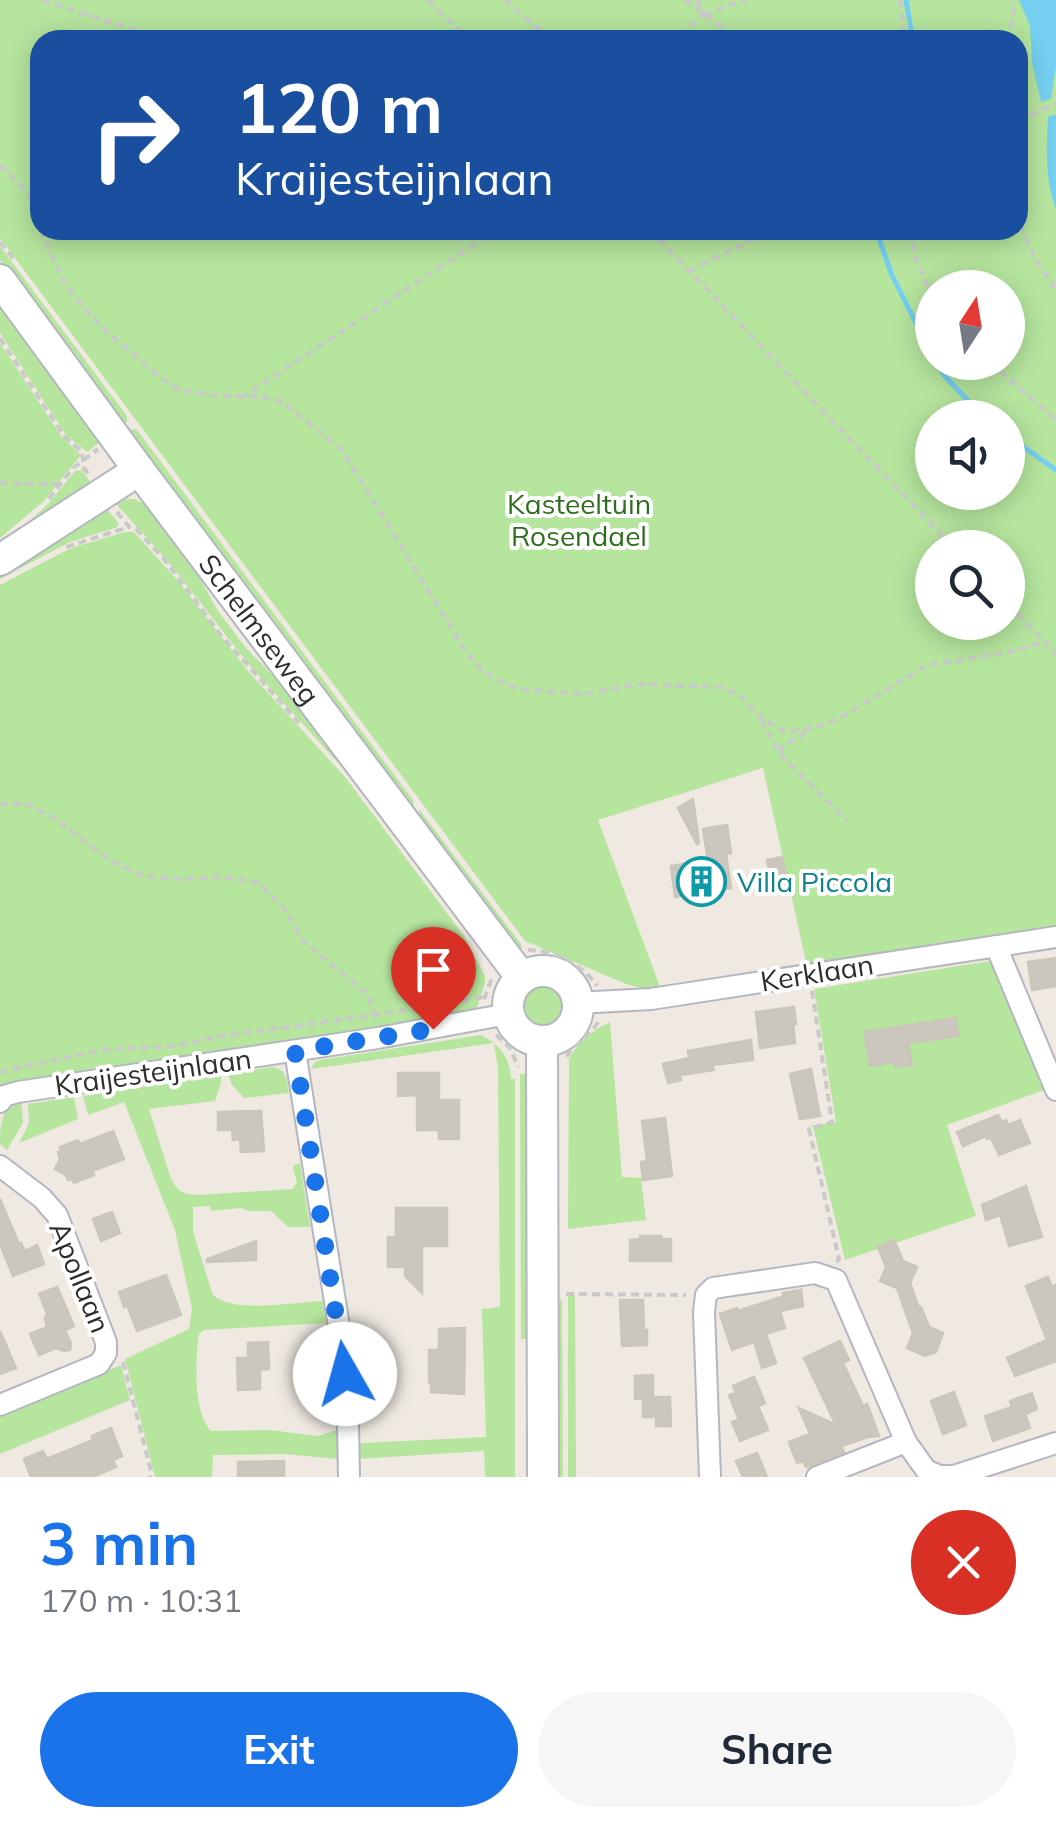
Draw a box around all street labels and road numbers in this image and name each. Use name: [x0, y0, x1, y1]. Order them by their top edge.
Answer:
street label: Schelmseweg: [192, 547, 328, 711]
street label: Kerklaan: [758, 946, 876, 999]
street label: Kraijesteijnlaan: [52, 1040, 253, 1103]
street label: Apollaan: [42, 1216, 119, 1337]

